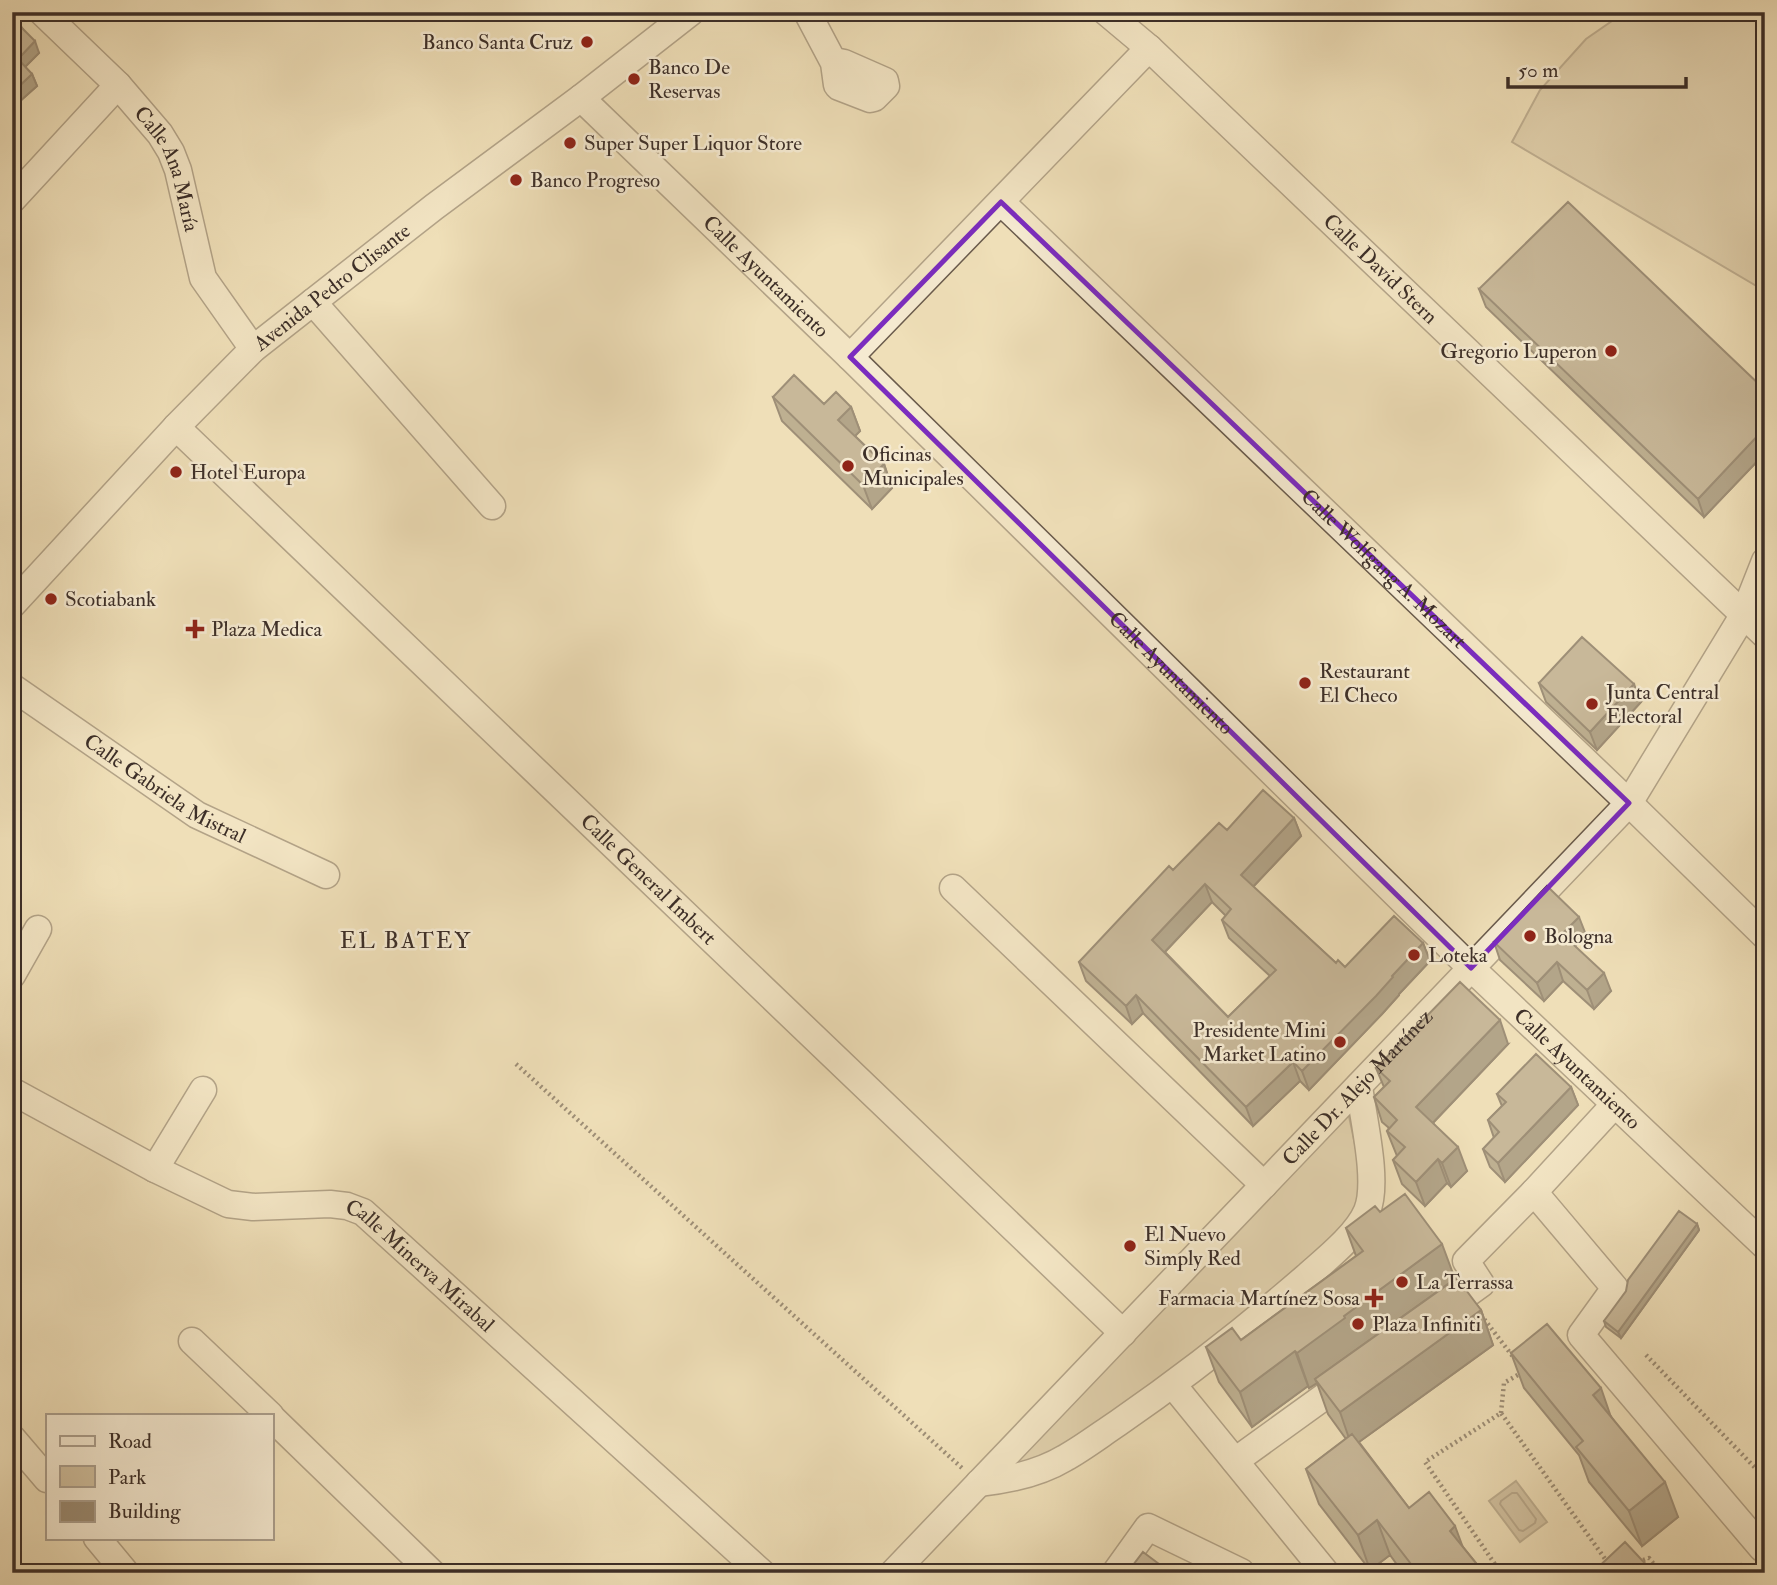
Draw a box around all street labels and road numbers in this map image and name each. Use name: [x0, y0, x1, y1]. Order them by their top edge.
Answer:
street label: Calle Ana María: [128, 101, 205, 235]
street label: Calle David Stern: [1317, 208, 1443, 330]
street label: Calle Ayuntamiento: [697, 210, 835, 344]
street label: Avenida Pedro Clisante: [248, 217, 416, 358]
street label: Calle Wolfgang A. Mozart: [1295, 483, 1472, 655]
street label: Calle Ayuntamiento: [1102, 606, 1239, 741]
street label: Calle Gabriela Mistral: [79, 728, 251, 850]
street label: Calle General Imbert: [574, 808, 722, 951]
street label: Calle Ayuntamiento: [1508, 1002, 1646, 1136]
street label: Calle Dr. Alejo Martínez: [1277, 1004, 1439, 1172]
street label: Calle Minerva Mirabal: [342, 1194, 500, 1339]

